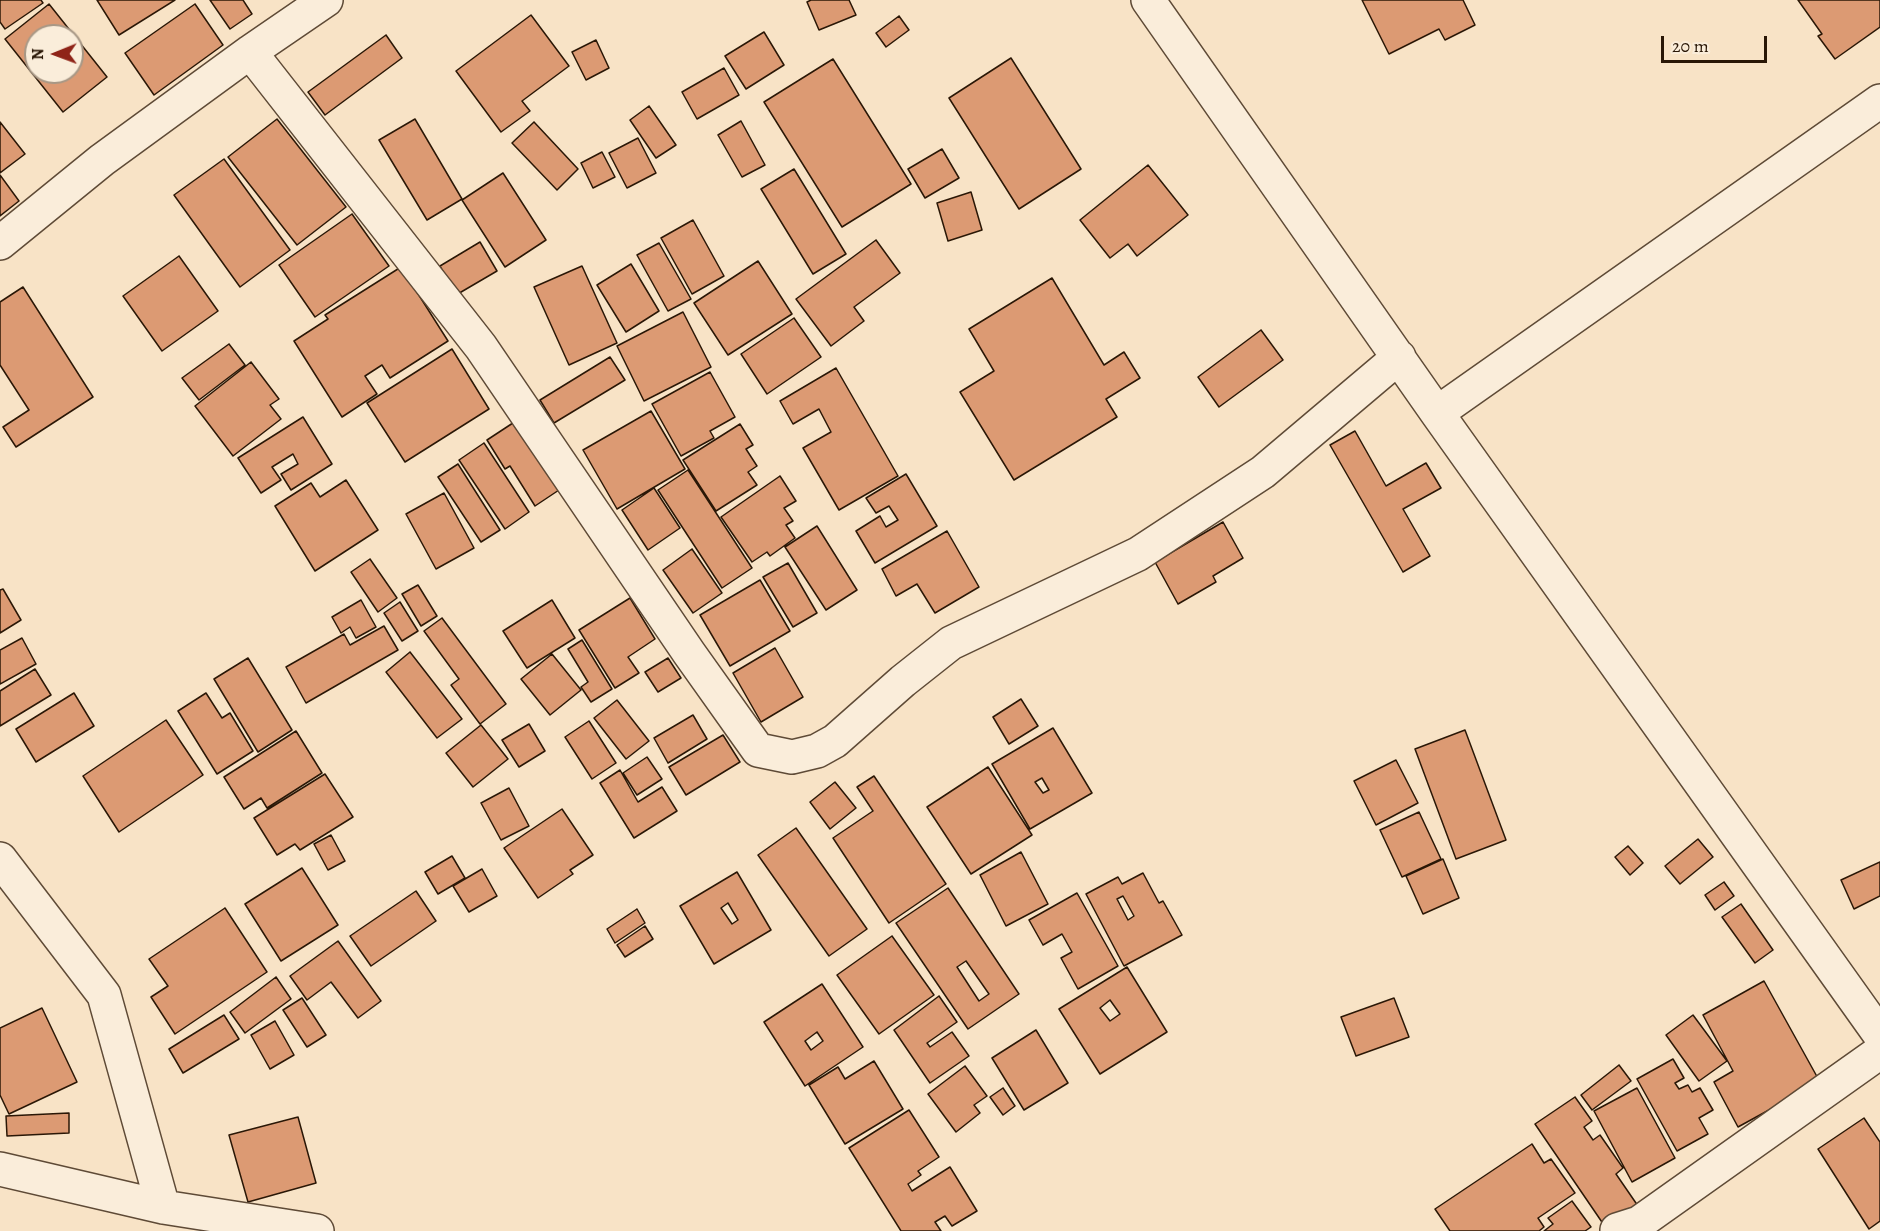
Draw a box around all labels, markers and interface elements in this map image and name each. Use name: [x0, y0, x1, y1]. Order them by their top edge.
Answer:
north arrow: [24, 24, 84, 84]
scale bar: [1664, 24, 1770, 62]
text: 20 m: [1672, 34, 1709, 58]
text: N: [27, 48, 49, 60]

